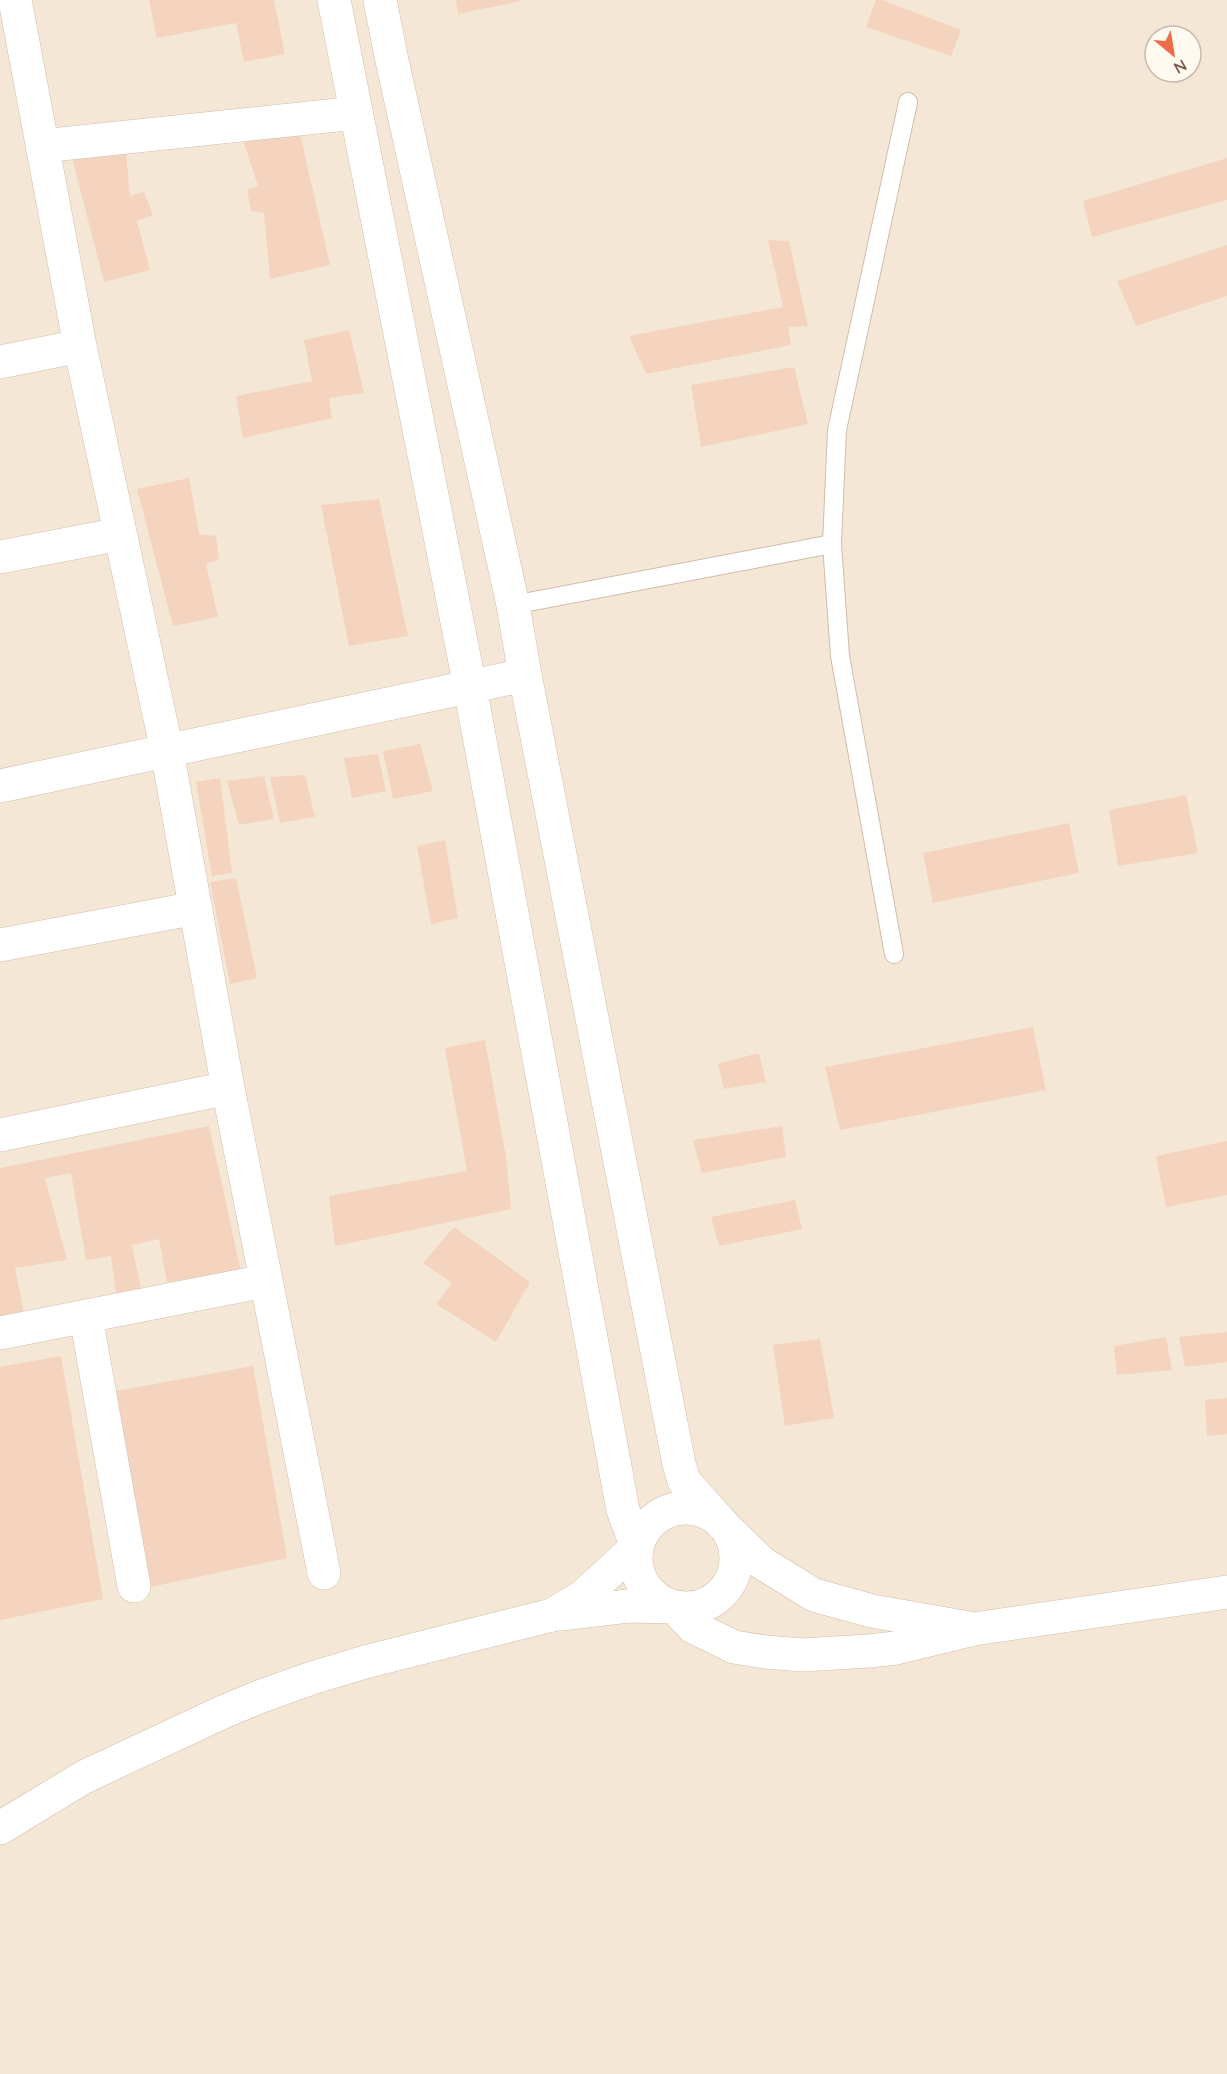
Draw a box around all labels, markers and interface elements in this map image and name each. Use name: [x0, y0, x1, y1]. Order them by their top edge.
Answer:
north arrow: [1143, 24, 1203, 84]
text: N: [1170, 55, 1191, 79]

